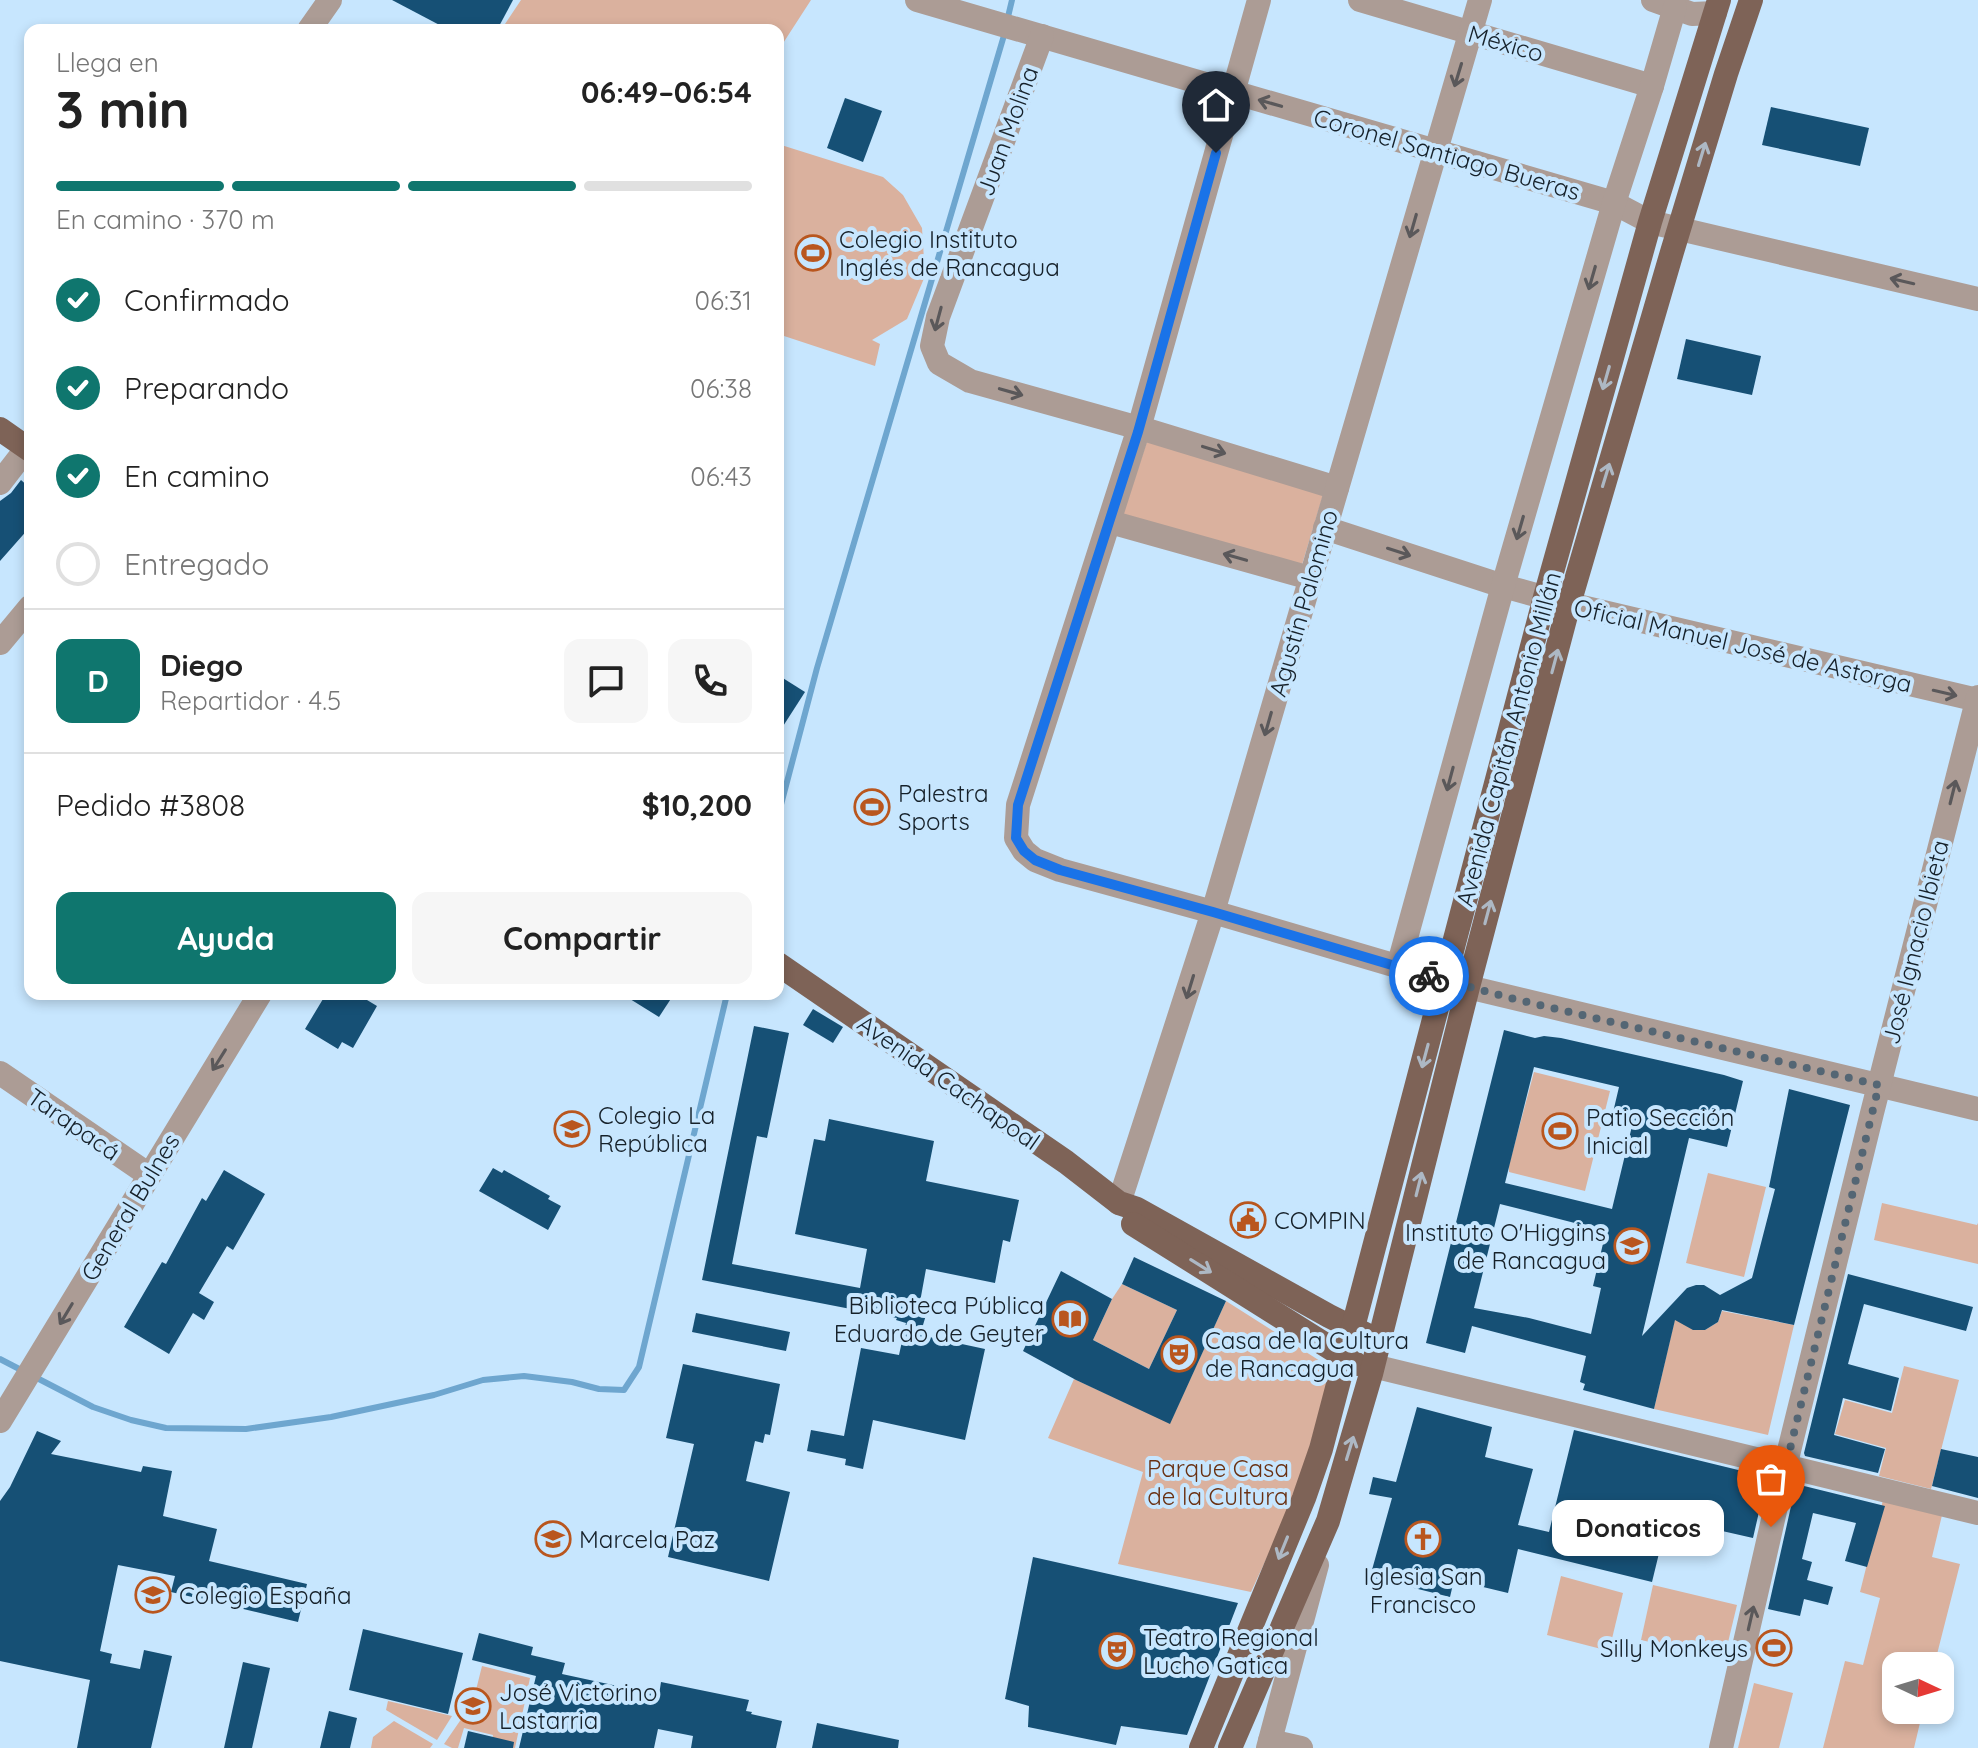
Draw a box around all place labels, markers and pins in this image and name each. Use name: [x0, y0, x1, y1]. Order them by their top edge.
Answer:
pin: [1182, 71, 1250, 153]
place label: Colegio Instituto Inglés de Rancagua: [839, 224, 1060, 282]
sports icon: Colegio Instituto Inglés de Rancagua: [794, 234, 832, 272]
place label: Palestra Sports: [898, 778, 988, 836]
sports icon: Palestra Sports: [853, 788, 891, 826]
place label: Colegio La República: [598, 1100, 715, 1158]
place label: Patio Sección Inicial: [1586, 1102, 1734, 1160]
school or university icon: Colegio La República: [553, 1110, 591, 1148]
sports icon: Patio Sección Inicial: [1541, 1112, 1579, 1150]
public building icon: COMPIN: [1229, 1201, 1267, 1239]
place label: COMPIN: [1274, 1205, 1366, 1235]
place label: Instituto O'Higgins de Rancagua: [1405, 1217, 1606, 1275]
school or university icon: Instituto O'Higgins de Rancagua: [1613, 1227, 1651, 1265]
place label: Biblioteca Pública Eduardo de Geyter: [834, 1290, 1044, 1348]
library icon: Biblioteca Pública Eduardo de Geyter: [1051, 1300, 1089, 1338]
place label: Casa de la Cultura de Rancagua: [1205, 1325, 1409, 1383]
theatre icon: Casa de la Cultura de Rancagua: [1160, 1335, 1198, 1373]
pin: [1737, 1445, 1805, 1527]
callout: Donaticos: [1551, 1499, 1723, 1555]
school or university icon: Marcela Paz: [534, 1520, 572, 1558]
church icon: Iglesia San Francisco: [1404, 1520, 1442, 1558]
place label: Marcela Paz: [579, 1524, 715, 1554]
place label: Iglesia San Francisco: [1363, 1561, 1483, 1619]
school or university icon: Colegio España: [134, 1576, 172, 1614]
place label: Colegio España: [179, 1580, 351, 1610]
place label: Teatro Regional Lucho Gatica: [1143, 1622, 1319, 1680]
sports icon: Silly Monkeys: [1755, 1629, 1793, 1667]
theatre icon: Teatro Regional Lucho Gatica: [1098, 1632, 1136, 1670]
place label: Silly Monkeys: [1600, 1633, 1748, 1663]
place label: José Victorino Lastarria: [499, 1677, 657, 1735]
school or university icon: José Victorino Lastarria: [454, 1687, 492, 1725]

